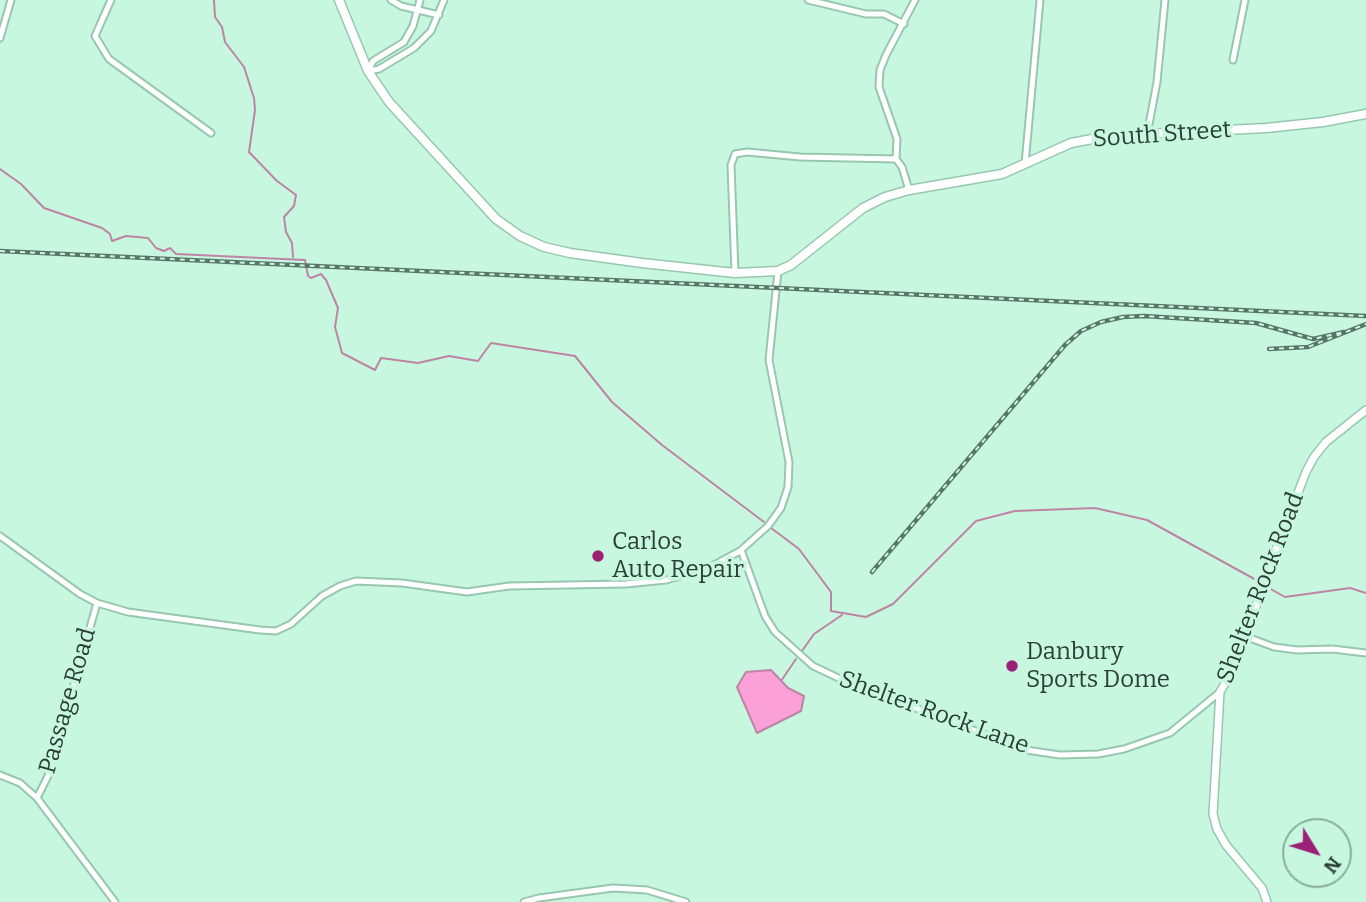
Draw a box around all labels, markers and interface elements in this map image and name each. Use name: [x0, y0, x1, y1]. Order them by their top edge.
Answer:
street label: South Street: [1092, 116, 1232, 154]
street label: Shelter Rock Road: [1211, 489, 1311, 687]
place label: Carlos Auto Repair: [612, 528, 744, 584]
marker: Carlos Auto Repair: [590, 548, 606, 564]
street label: Passage Road: [33, 625, 103, 777]
place label: Danbury Sports Dome: [1026, 638, 1170, 694]
marker: Danbury Sports Dome: [1004, 658, 1020, 674]
street label: Shelter Rock Lane: [835, 665, 1033, 761]
north arrow: [1282, 818, 1352, 888]
text: N: [1319, 852, 1346, 878]

